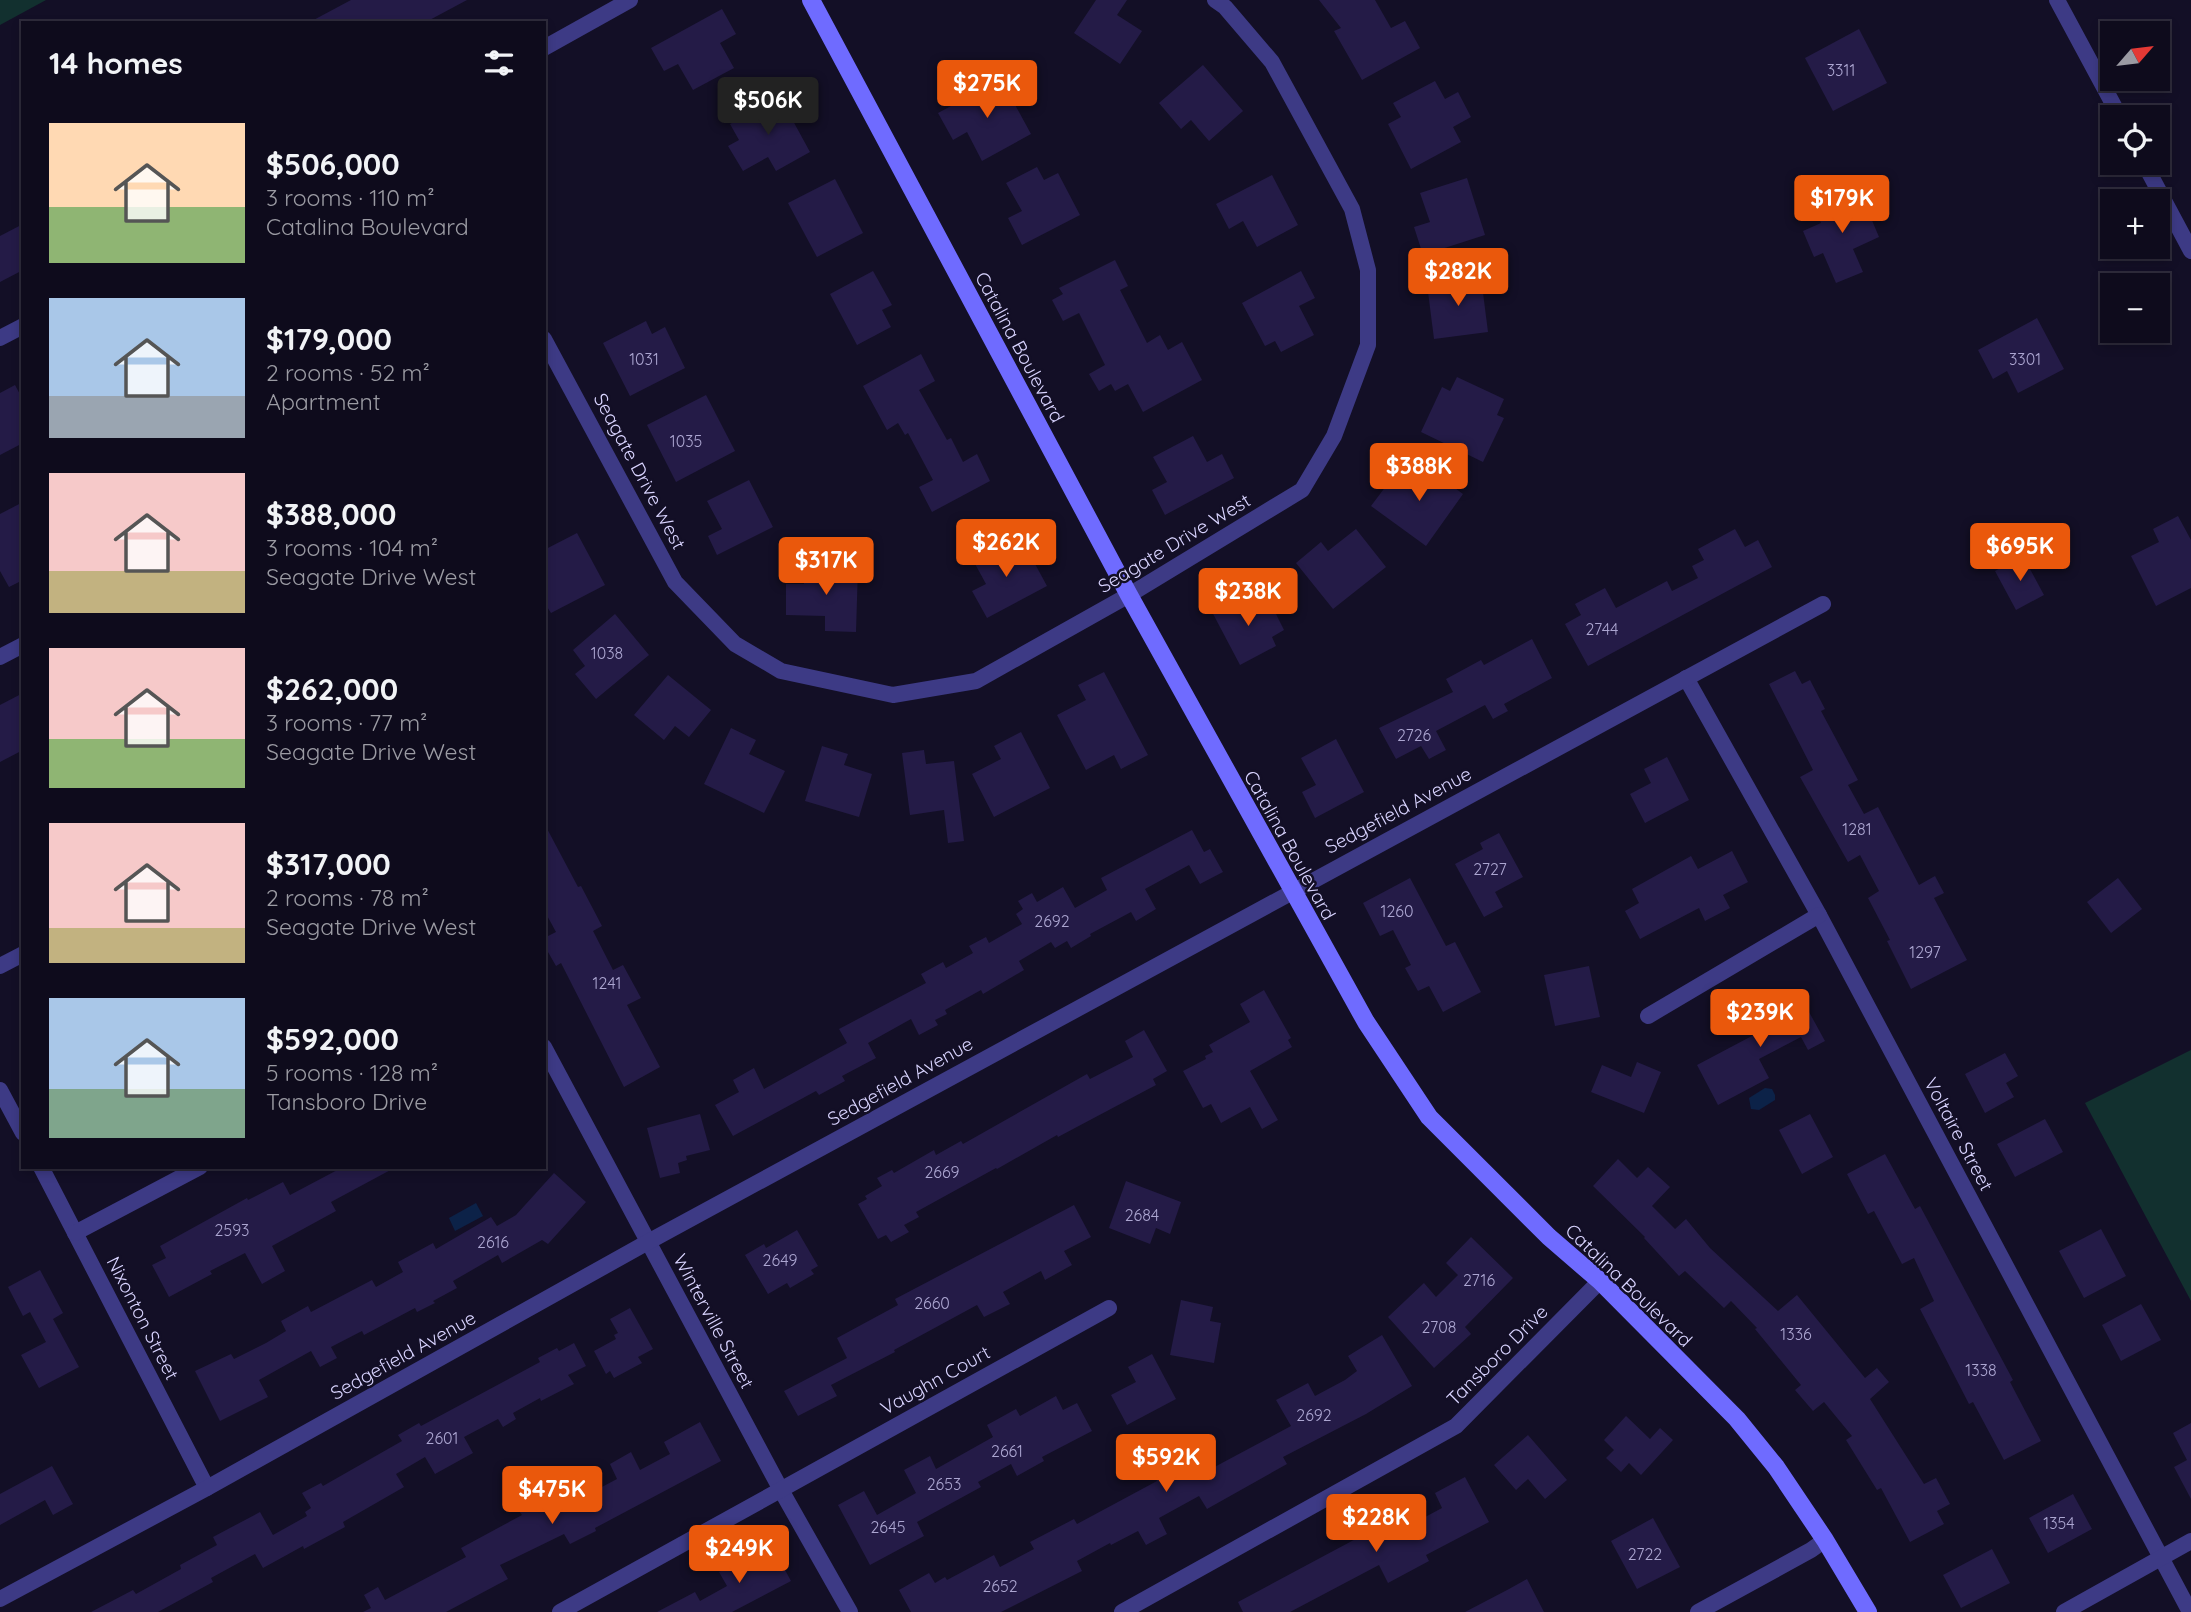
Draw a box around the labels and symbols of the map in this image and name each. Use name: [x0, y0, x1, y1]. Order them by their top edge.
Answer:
north arrow: [2100, 21, 2170, 91]
pin: $275K: [938, 60, 1036, 120]
house number: 3311: [1827, 60, 1855, 80]
pin: $506K: [719, 78, 817, 137]
pin: $179K: [1793, 176, 1891, 235]
pin: $282K: [1409, 248, 1507, 308]
street label: Catalina Boulevard: [970, 267, 1070, 427]
house number: 1031: [629, 349, 659, 369]
house number: 3301: [2009, 349, 2041, 369]
street label: Seagate Drive West: [589, 389, 691, 553]
house number: 1035: [670, 431, 702, 451]
pin: $388K: [1370, 444, 1468, 503]
street label: Seagate Drive West: [1093, 488, 1255, 598]
pin: $262K: [957, 520, 1055, 579]
pin: $695K: [1971, 524, 2069, 583]
pin: $317K: [777, 538, 875, 597]
pin: $238K: [1199, 568, 1297, 628]
house number: 2744: [1586, 619, 1619, 639]
house number: 1038: [591, 643, 623, 663]
house number: 2726: [1397, 725, 1432, 745]
street label: Sedgefield Avenue: [1321, 761, 1475, 859]
street label: Catalina Boulevard: [1239, 766, 1341, 924]
house number: 1281: [1842, 819, 1872, 839]
house number: 2727: [1473, 859, 1507, 879]
house number: 1260: [1381, 901, 1413, 921]
house number: 2692: [1034, 911, 1070, 931]
house number: 1297: [1909, 942, 1941, 962]
house number: 1241: [593, 973, 621, 993]
pin: $239K: [1711, 990, 1809, 1049]
street label: Sedgefield Avenue: [823, 1031, 977, 1131]
street label: Voltaire Street: [1919, 1073, 1999, 1195]
house number: 2669: [924, 1162, 960, 1182]
house number: 2684: [1125, 1205, 1159, 1225]
street label: Catalina Boulevard: [1560, 1218, 1698, 1352]
house number: 2593: [215, 1220, 249, 1240]
house number: 2616: [477, 1232, 509, 1252]
street label: Winterville Street: [668, 1249, 760, 1393]
house number: 2649: [763, 1250, 797, 1270]
street label: Nixonton Street: [102, 1252, 184, 1384]
house number: 2716: [1463, 1270, 1495, 1290]
house number: 2660: [914, 1293, 950, 1313]
street label: Tansboro Drive: [1441, 1299, 1553, 1411]
street label: Sedgefield Avenue: [326, 1305, 480, 1405]
house number: 2708: [1422, 1317, 1456, 1337]
house number: 1336: [1780, 1324, 1812, 1344]
street label: Vaughn Court: [876, 1340, 994, 1420]
house number: 1338: [1965, 1360, 1997, 1380]
house number: 2692: [1296, 1405, 1332, 1425]
house number: 2601: [426, 1428, 458, 1448]
pin: $592K: [1117, 1434, 1215, 1494]
house number: 2661: [991, 1441, 1023, 1461]
pin: $475K: [503, 1466, 601, 1526]
house number: 2653: [927, 1474, 961, 1494]
pin: $228K: [1327, 1494, 1425, 1554]
house number: 1354: [2043, 1513, 2075, 1533]
house number: 2645: [871, 1517, 905, 1537]
pin: $249K: [690, 1526, 788, 1585]
house number: 2722: [1628, 1544, 1662, 1564]
house number: 2652: [982, 1576, 1018, 1596]

